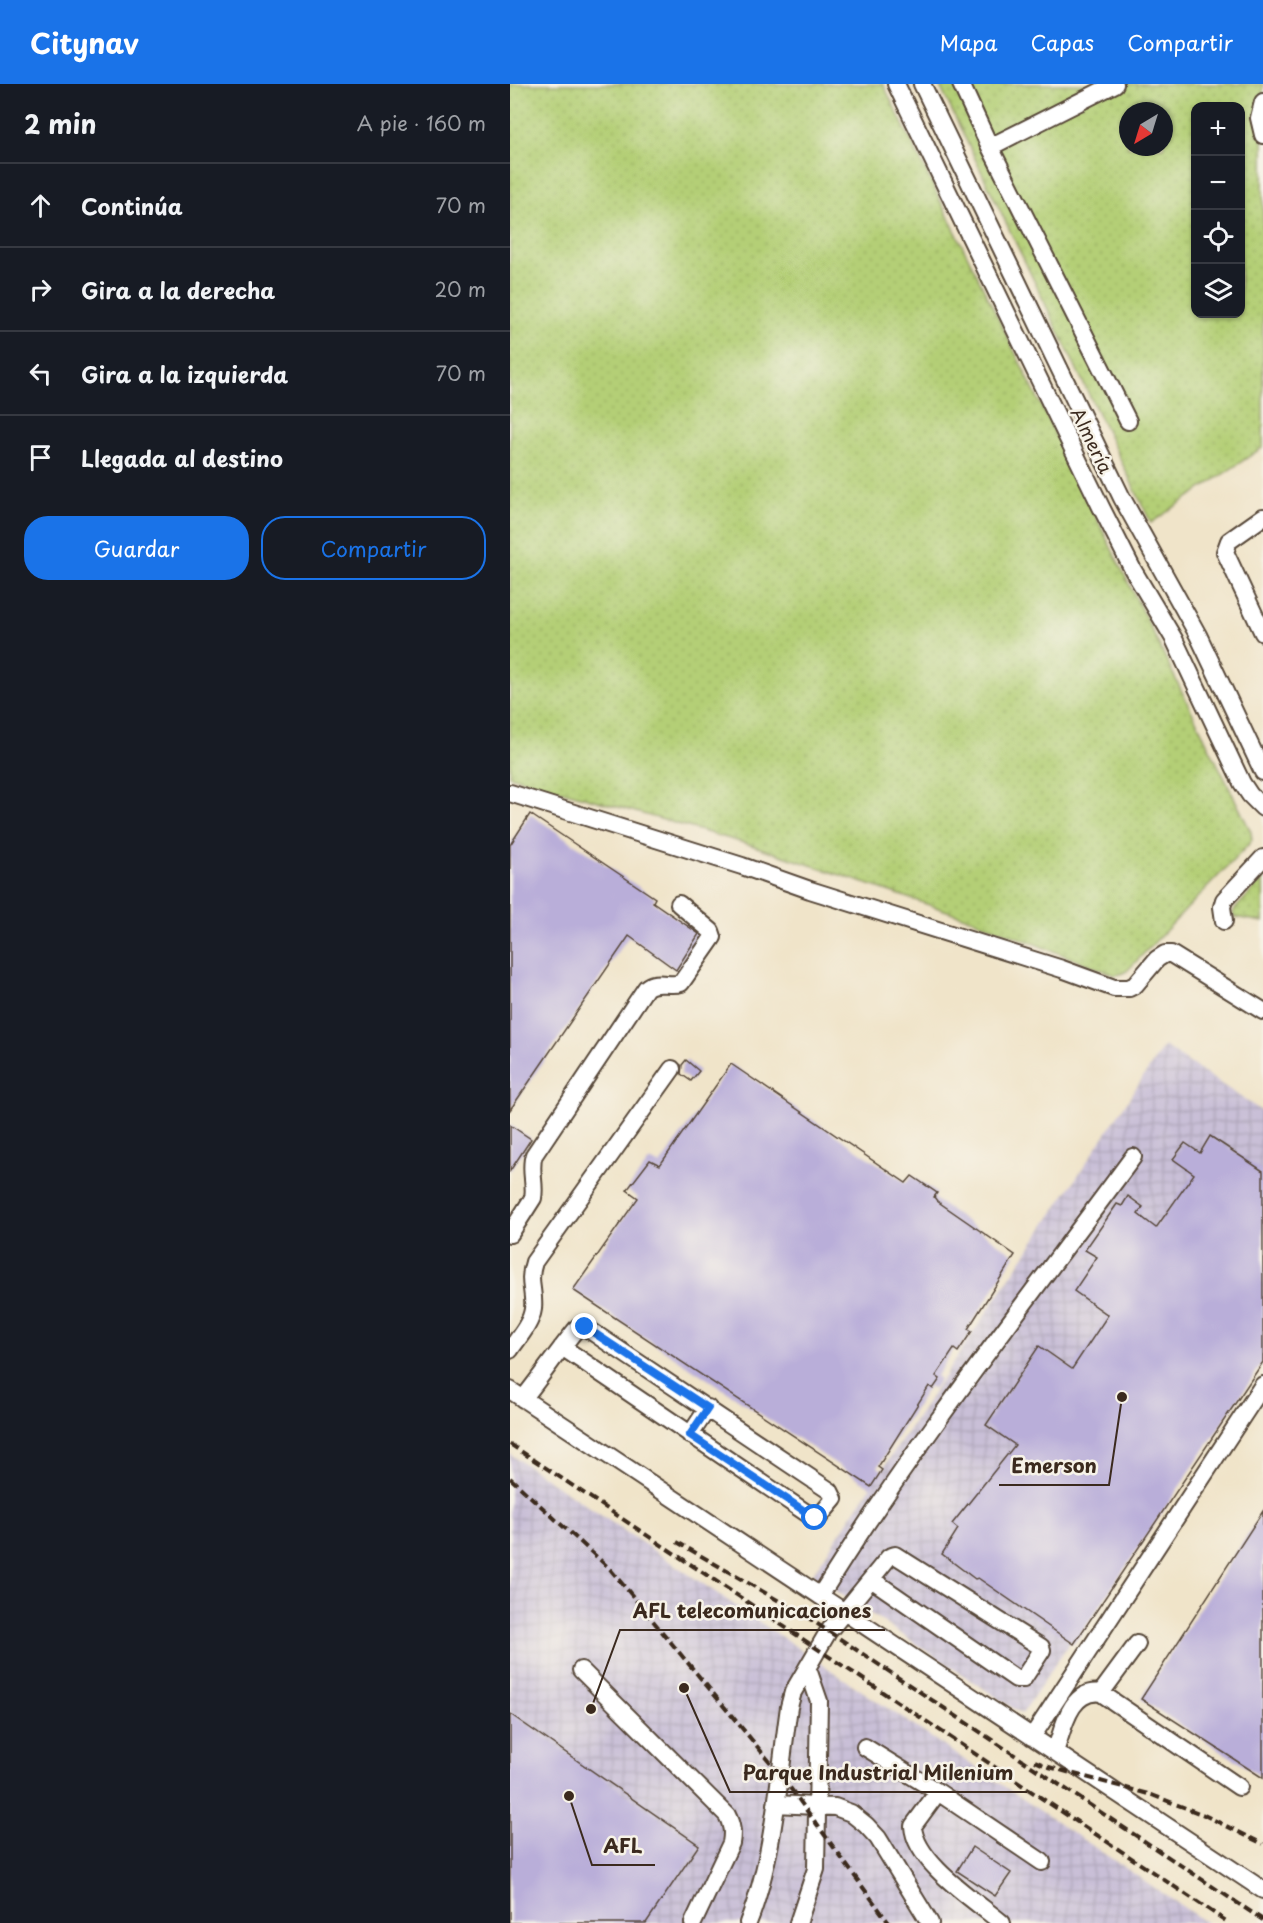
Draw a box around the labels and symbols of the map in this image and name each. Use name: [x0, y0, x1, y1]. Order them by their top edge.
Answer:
north arrow: [1119, 102, 1173, 156]
street label: Almería: [1065, 403, 1120, 478]
route end: [571, 1313, 597, 1339]
callout: Emerson: [999, 1447, 1109, 1485]
text: Emerson: [1011, 1450, 1097, 1480]
route start: [801, 1504, 827, 1530]
callout: AFL telecomunicaciones: [620, 1592, 885, 1630]
text: AFL telecomunicaciones: [632, 1595, 872, 1625]
callout: Parque Industrial Milenium: [730, 1754, 1027, 1792]
text: Parque Industrial Milenium: [743, 1757, 1013, 1787]
callout: AFL: [592, 1827, 655, 1865]
text: AFL: [603, 1830, 643, 1860]

